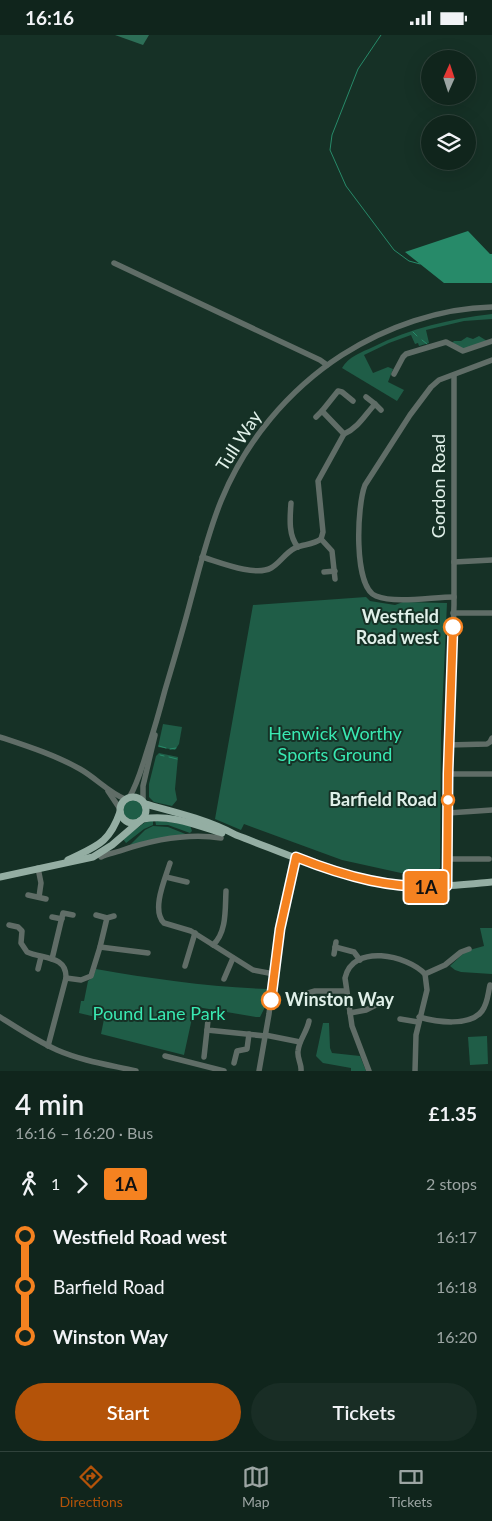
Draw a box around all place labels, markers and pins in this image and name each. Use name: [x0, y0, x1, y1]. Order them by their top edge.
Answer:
place label: Westfield Road west: [356, 605, 439, 648]
marker: Westfield Road west: [443, 617, 463, 637]
place label: Barfield Road: [329, 788, 437, 810]
marker: Barfield Road: [441, 793, 455, 807]
place label: Winston Way: [285, 988, 395, 1010]
marker: Winston Way: [261, 990, 281, 1010]

